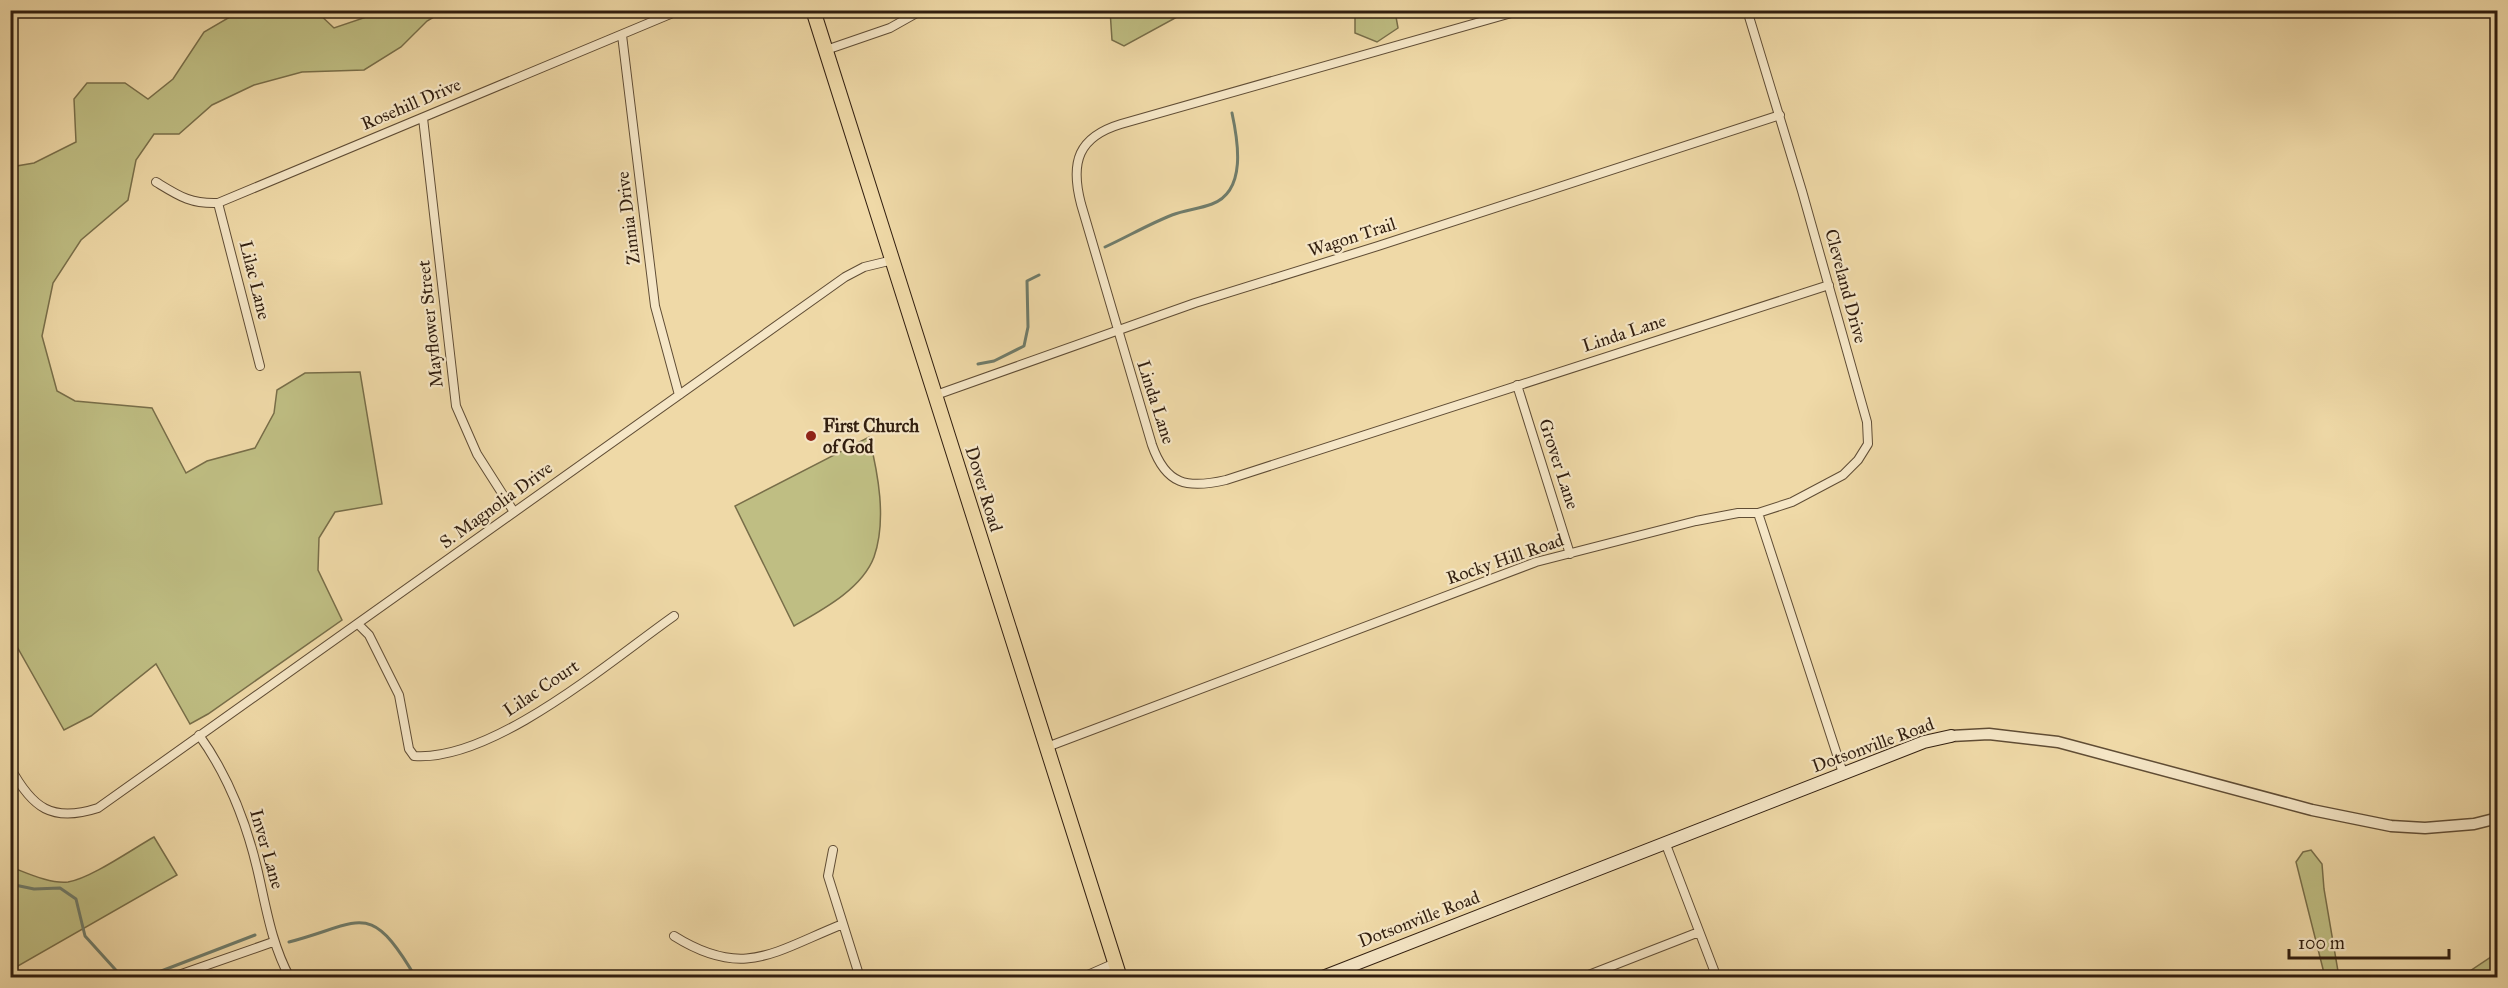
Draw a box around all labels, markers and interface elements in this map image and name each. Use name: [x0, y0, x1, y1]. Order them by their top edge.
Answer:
street label: Rosehill Drive: [358, 73, 464, 135]
street label: Zinnia Drive: [611, 170, 645, 266]
street label: Wagon Trail: [1305, 212, 1399, 262]
street label: Cleveland Drive: [1820, 227, 1872, 345]
street label: Lilac Lane: [235, 238, 275, 322]
street label: Mayflower Street: [412, 259, 448, 389]
street label: Linda Lane: [1579, 309, 1669, 357]
street label: Linda Lane: [1132, 357, 1180, 447]
place label: First Church of God: [823, 415, 920, 458]
street label: Grover Lane: [1534, 416, 1584, 512]
marker: First Church of God: [804, 429, 818, 443]
street label: Dover Road: [961, 444, 1007, 534]
street label: S. Magnolia Drive: [435, 457, 557, 554]
street label: Rocky Hill Road: [1444, 529, 1566, 589]
street label: Lilac Court: [499, 654, 583, 721]
street label: Dotsonville Road: [1809, 713, 1937, 777]
street label: Inver Lane: [245, 807, 289, 891]
street label: Dotsonville Road: [1355, 886, 1483, 952]
scale bar: [2289, 922, 2450, 960]
text: 100 m: [2298, 932, 2345, 954]

